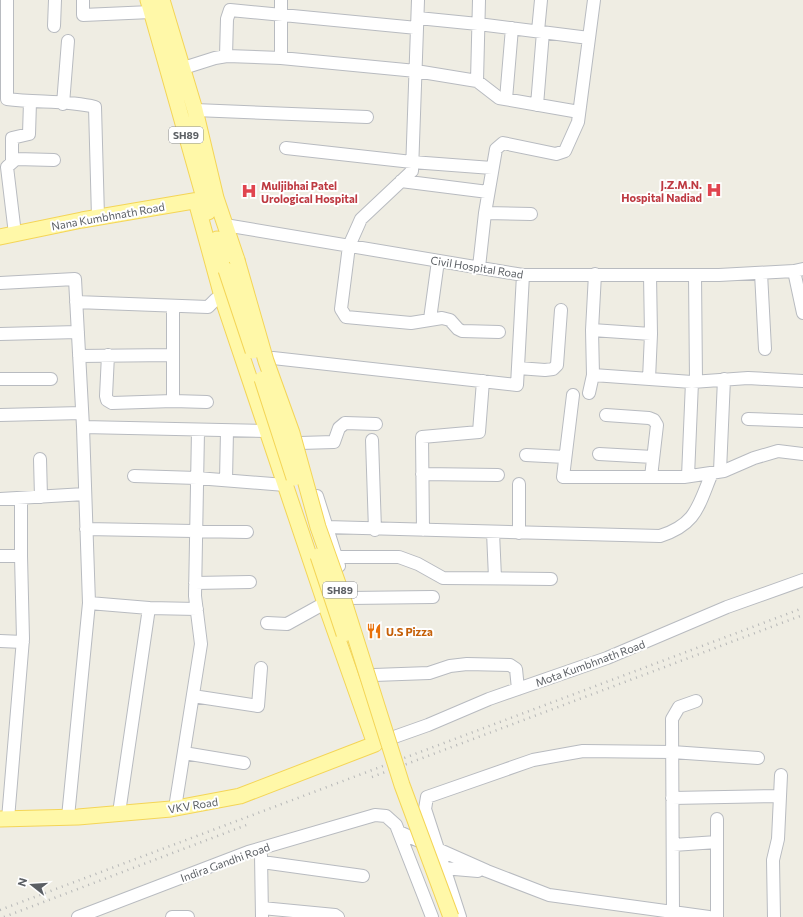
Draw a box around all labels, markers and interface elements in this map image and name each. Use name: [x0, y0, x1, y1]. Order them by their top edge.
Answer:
road number: SH89: [169, 127, 203, 143]
place label: J.Z.M.N. Hospital Nadiad: [621, 178, 702, 204]
place label: Muljibhai Patel Urological Hospital: [261, 179, 358, 205]
hospital icon: J.Z.M.N. Hospital Nadiad: [705, 181, 723, 199]
hospital icon: Muljibhai Patel Urological Hospital: [240, 182, 258, 200]
street label: Nana Kumbhnath Road: [50, 200, 166, 232]
street label: Civil Hospital Road: [430, 253, 524, 281]
road number: SH89: [323, 582, 357, 598]
restaurant icon: U.S Pizza: [365, 622, 383, 640]
place label: U.S Pizza: [386, 625, 433, 638]
street label: Mota Kumbhnath Road: [533, 637, 647, 689]
street label: VKV Road: [167, 795, 219, 815]
street label: Indira Gandhi Road: [179, 840, 271, 884]
north arrow: [12, 865, 52, 905]
text: N: [15, 876, 29, 888]

